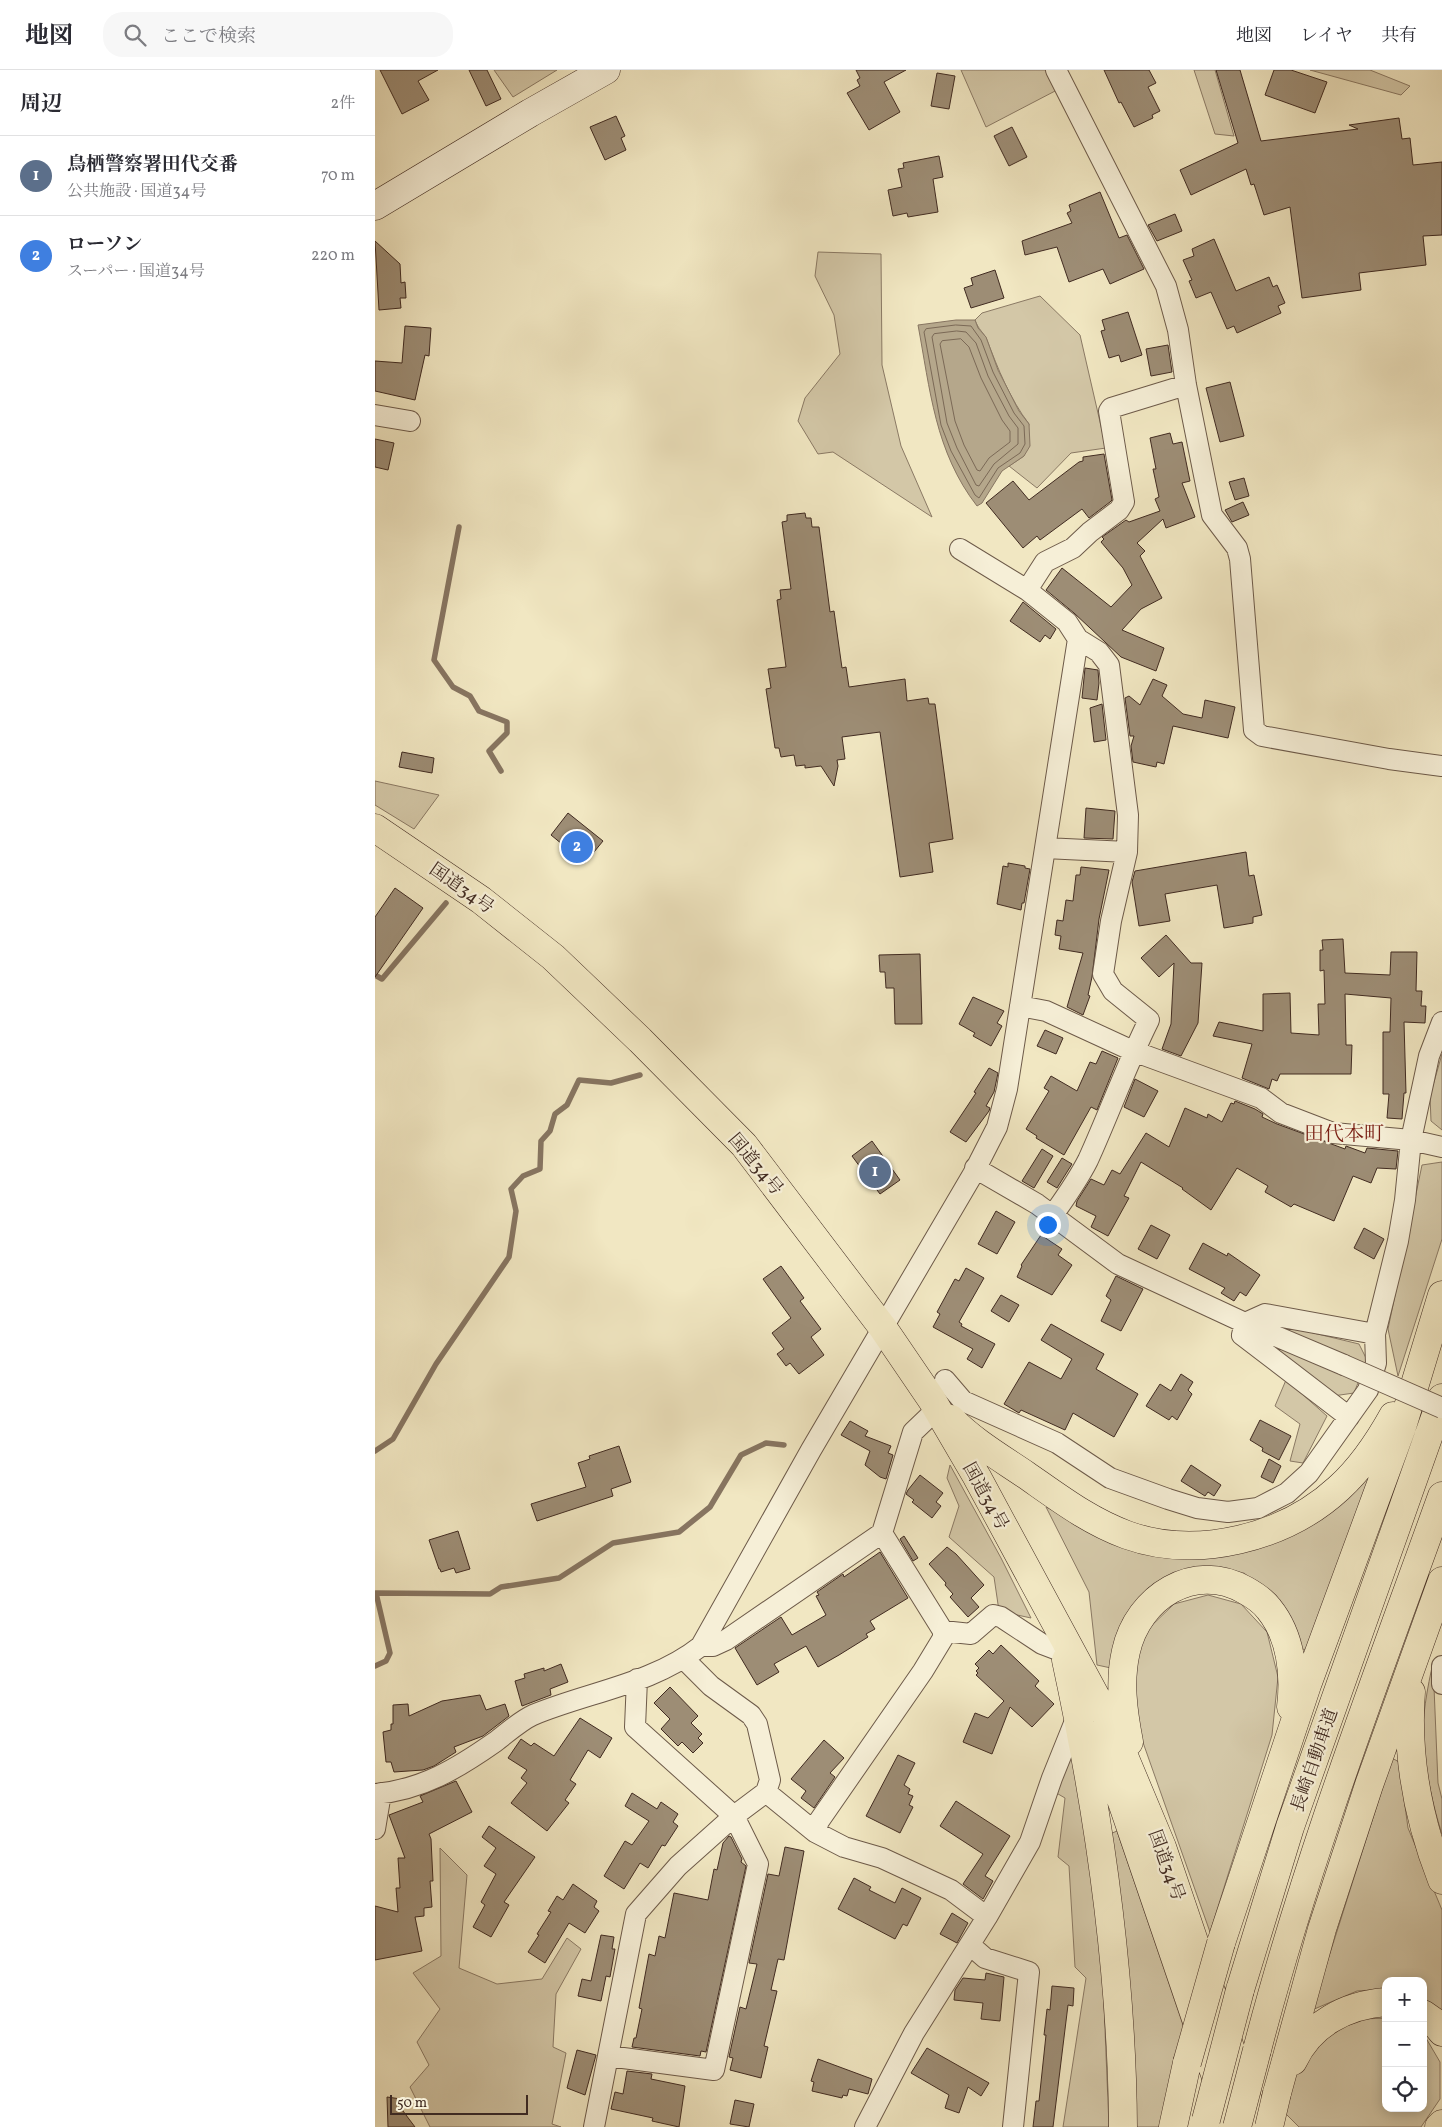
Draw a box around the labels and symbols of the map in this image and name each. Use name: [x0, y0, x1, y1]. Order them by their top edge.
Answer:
pin: 2: [561, 828, 593, 866]
street label: 国道34号: [424, 858, 499, 921]
district label: 田代本町: [1304, 1121, 1384, 1149]
street label: 国道34号: [721, 1129, 788, 1201]
pin: 1: [859, 1153, 891, 1191]
your location: [1035, 1212, 1061, 1238]
street label: 国道34号: [956, 1458, 1014, 1535]
street label: 長崎自動車道: [1286, 1705, 1345, 1816]
street label: 国道34号: [1141, 1826, 1190, 1905]
scale bar: [390, 2092, 527, 2115]

